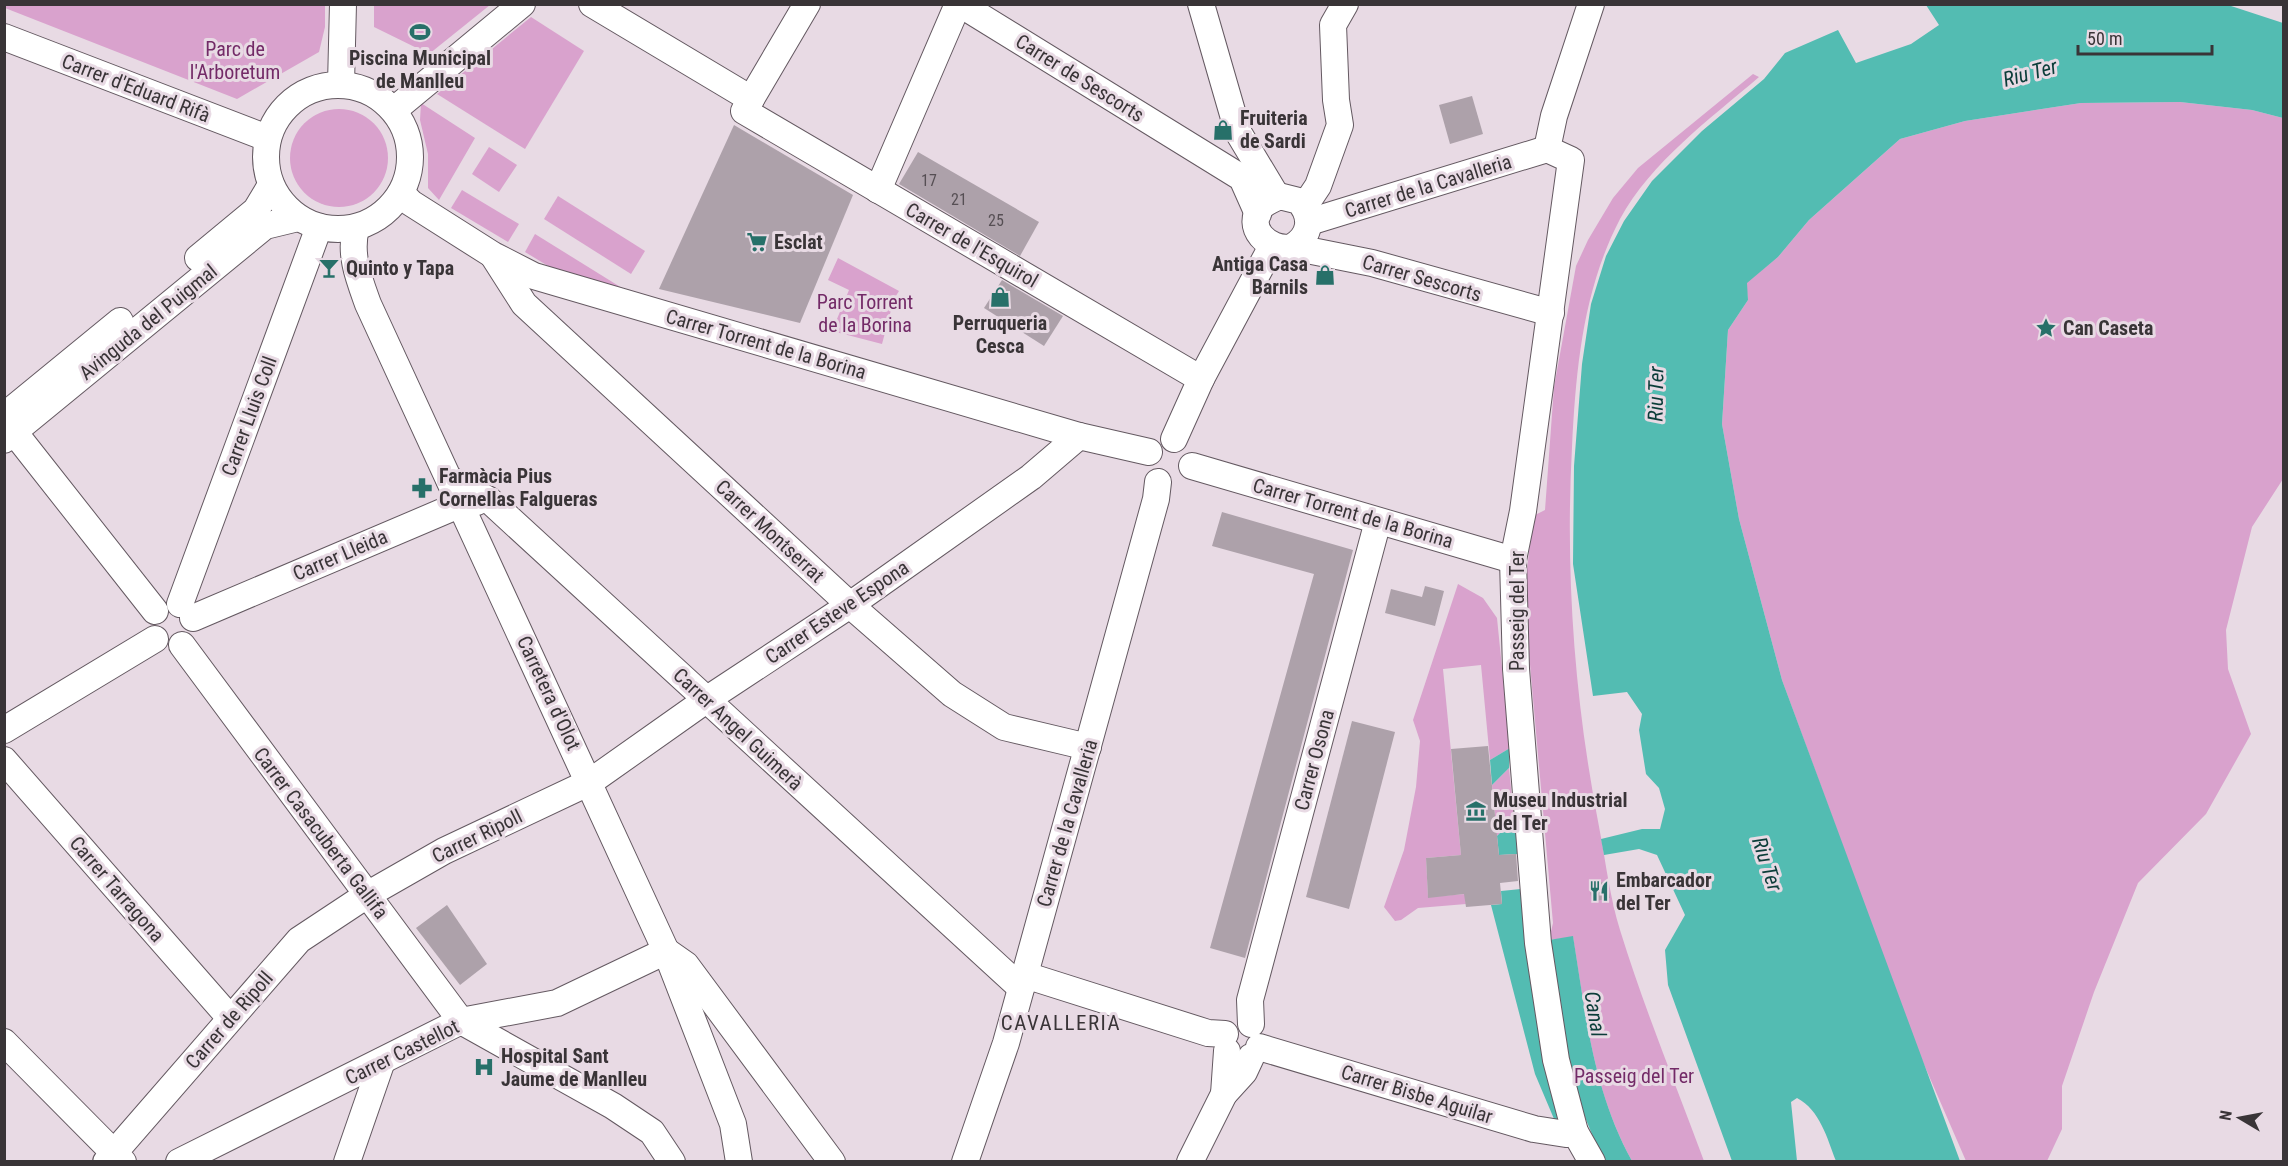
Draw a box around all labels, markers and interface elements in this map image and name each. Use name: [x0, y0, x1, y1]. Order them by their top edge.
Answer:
scale bar: [2078, 18, 2212, 56]
sports icon: Piscina Municipal de Manlleu: [408, 20, 432, 44]
text: 50 m: [2087, 28, 2122, 49]
street label: Carrer de Sescorts: [1011, 29, 1149, 127]
park label: Parc de l'Arboretum: [190, 37, 280, 84]
place label: Piscina Municipal de Manlleu: [349, 46, 491, 93]
street label: Carrer d'Eduard Rifà: [58, 49, 214, 127]
water label: Riu Ter: [2000, 54, 2060, 92]
place label: Fruiteria de Sardi: [1240, 106, 1308, 153]
shop icon: Fruiteria de Sardi: [1211, 118, 1235, 142]
street label: Carrer de la Cavalleria: [1342, 149, 1514, 223]
house number: 17: [921, 171, 937, 190]
house number: 21: [951, 190, 967, 209]
street label: Carrer de l'Esquirol: [902, 197, 1042, 293]
house number: 25: [988, 211, 1004, 230]
supermarket icon: Esclat: [745, 230, 769, 254]
place label: Esclat: [774, 230, 823, 254]
street label: Carrer Sescorts: [1360, 250, 1484, 306]
place label: Antiga Casa Barnils: [1212, 252, 1308, 299]
bar icon: Quinto y Tapa: [317, 256, 341, 280]
place label: Quinto y Tapa: [346, 256, 454, 280]
street label: Avinguda del Puigmal: [74, 259, 222, 385]
shop icon: Antiga Casa Barnils: [1313, 263, 1337, 287]
shop icon: Perruqueria Cesca: [988, 285, 1012, 309]
park label: Parc Torrent de la Borina: [817, 290, 913, 337]
street label: Carrer Torrent de la Borina: [663, 304, 869, 384]
place label: Perruqueria Cesca: [953, 311, 1047, 358]
place icon: Can Caseta: [2034, 316, 2058, 340]
place label: Can Caseta: [2063, 316, 2153, 340]
street label: Carrer Lluis Coll: [216, 353, 282, 479]
water label: Riu Ter: [1644, 365, 1668, 422]
place label: Farmàcia Pius Cornellas Falgueras: [439, 464, 598, 511]
street label: Carrer Torrent de la Borina: [1250, 473, 1456, 553]
street label: Carrer Montserrat: [711, 475, 829, 587]
pharmacy icon: Farmàcia Pius Cornellas Falgueras: [410, 476, 434, 500]
street label: Carrer Lleida: [289, 524, 391, 586]
street label: Passeig del Ter: [1505, 551, 1529, 671]
street label: Carrer Esteve Espona: [761, 555, 913, 669]
street label: Carretera d'Olot: [512, 632, 586, 754]
street label: Carrer Angel Guimerà: [668, 663, 808, 795]
street label: Carrer Osona: [1289, 707, 1339, 813]
street label: Carrer de la Cavalleria: [1032, 736, 1102, 910]
street label: Carrer Casacuberta Gallifa: [249, 743, 393, 923]
place label: Museu Industrial del Ter: [1493, 788, 1627, 835]
museum icon: Museu Industrial del Ter: [1464, 799, 1488, 823]
street label: Carrer Ripoll: [428, 804, 526, 868]
street label: Carrer Tarragona: [65, 831, 169, 947]
water label: Riu Ter: [1747, 834, 1787, 895]
place label: Embarcador del Ter: [1616, 868, 1712, 915]
restaurant icon: Embarcador del Ter: [1587, 879, 1611, 903]
street label: Carrer de Ripoll: [180, 966, 278, 1074]
water label: Canal: [1580, 990, 1610, 1039]
district label: CAVALLERIA: [1001, 1011, 1121, 1035]
street label: Carrer Castellot: [341, 1014, 463, 1090]
place label: Hospital Sant Jaume de Manlleu: [501, 1044, 647, 1091]
hospital icon: Hospital Sant Jaume de Manlleu: [472, 1055, 496, 1079]
street label: Carrer Bisbe Aguilar: [1338, 1060, 1496, 1128]
park label: Passeig del Ter: [1574, 1064, 1694, 1088]
north arrow: [2210, 1088, 2270, 1148]
text: N: [2216, 1109, 2236, 1122]

